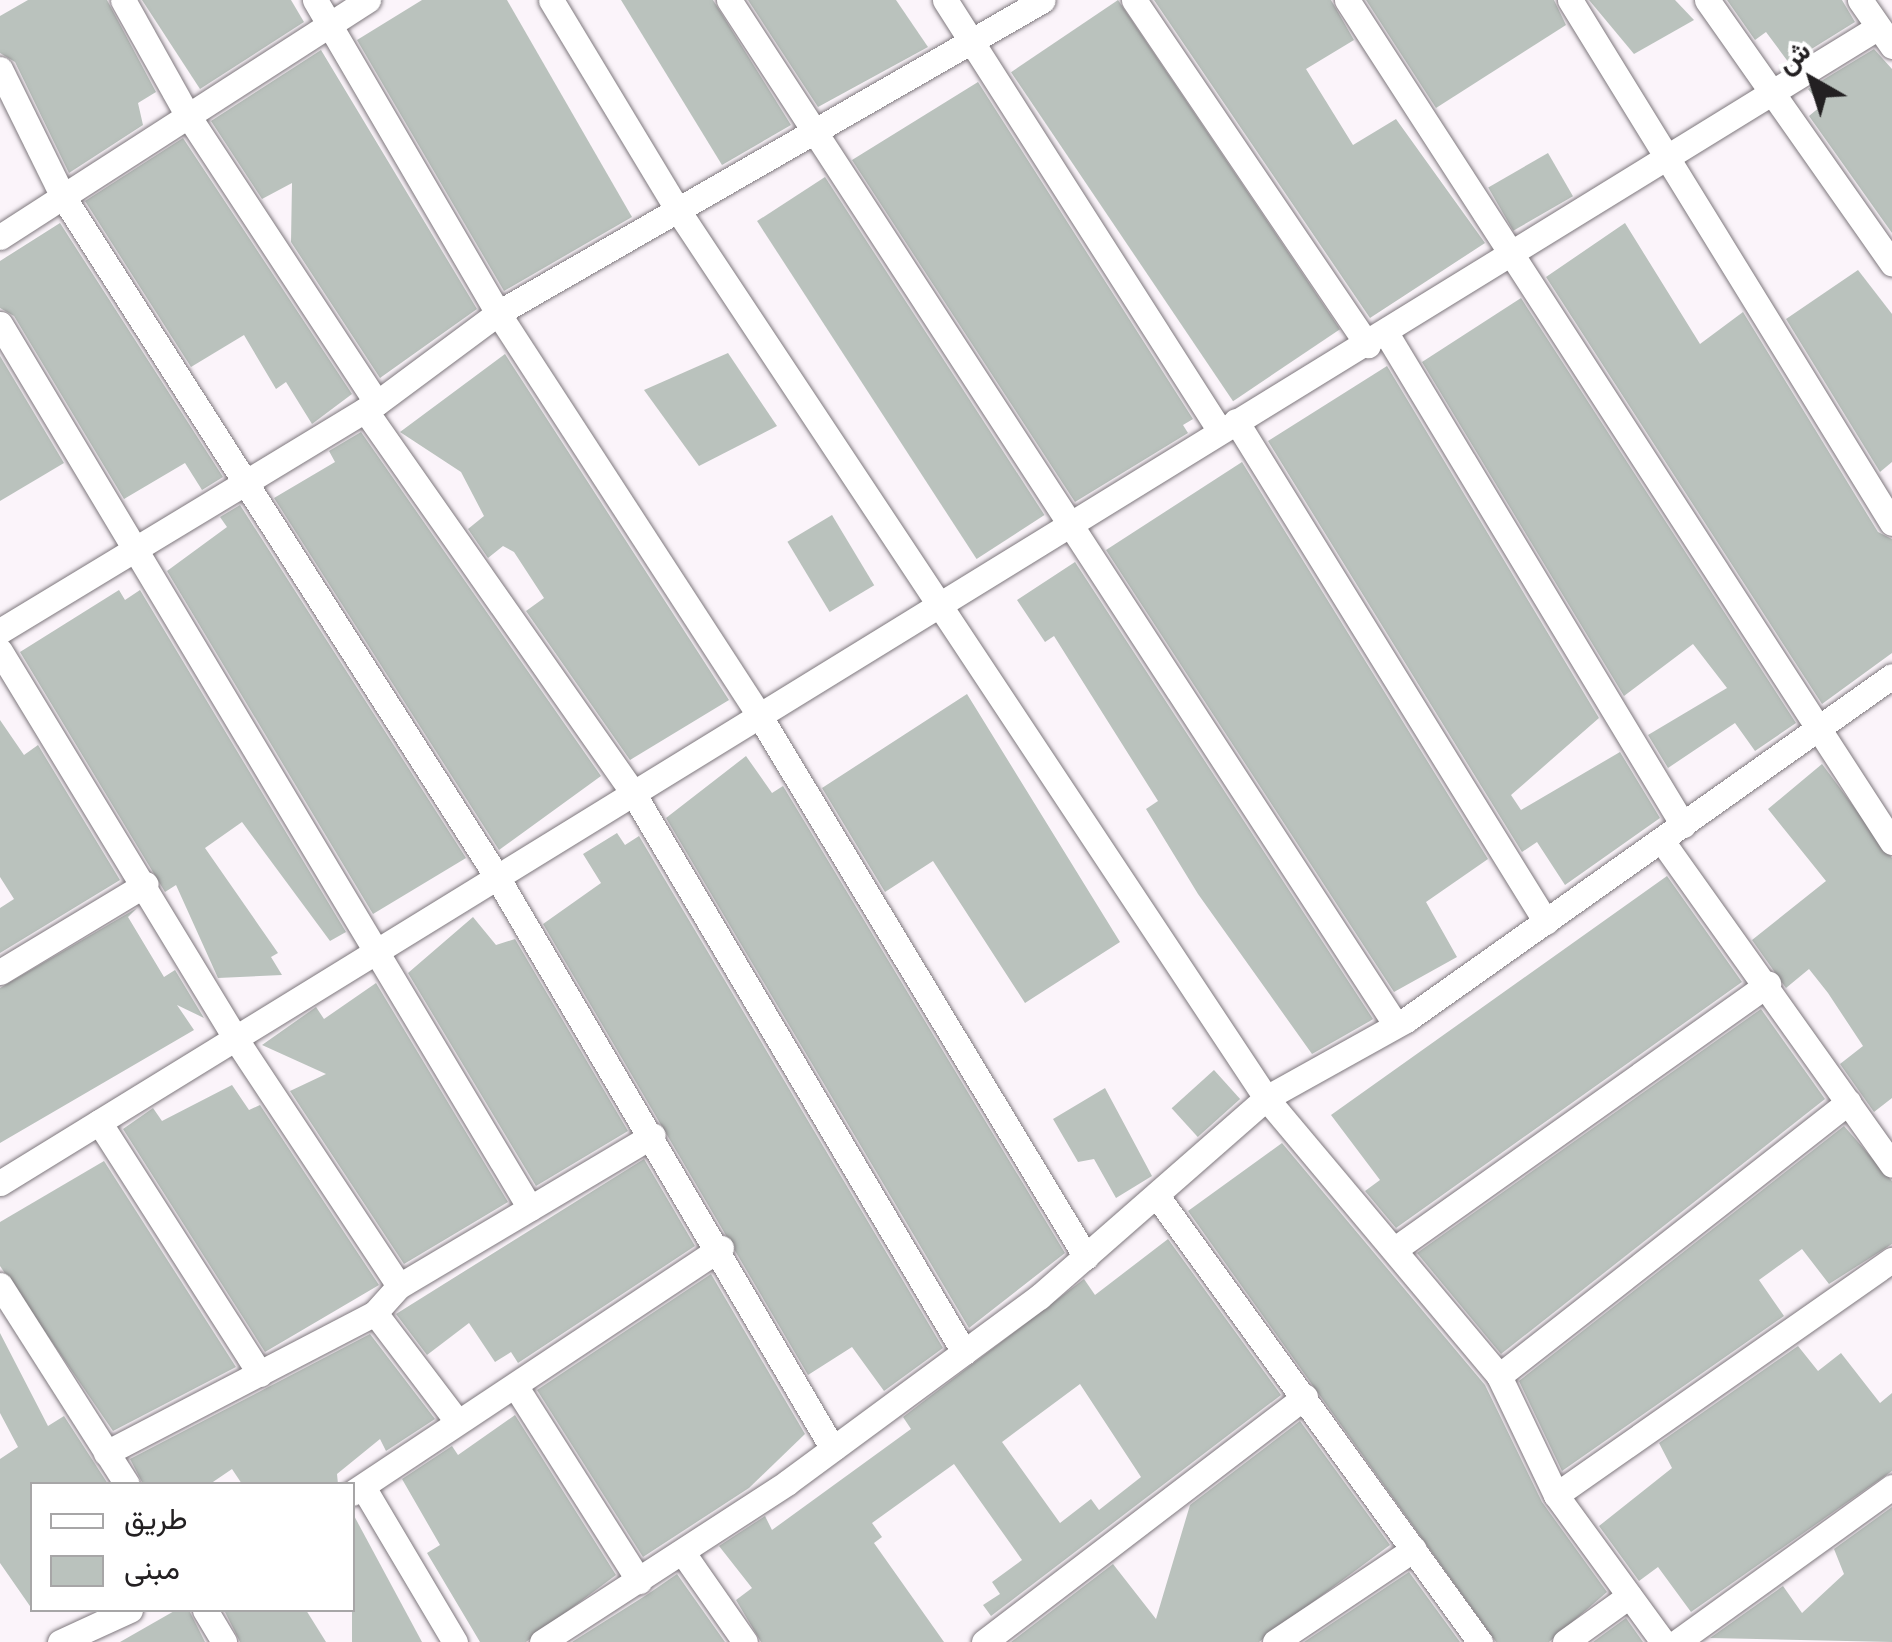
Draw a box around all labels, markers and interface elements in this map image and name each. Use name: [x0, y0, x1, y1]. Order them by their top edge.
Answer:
north arrow: [1762, 30, 1862, 130]
text: ش: [1769, 32, 1818, 81]
legend: [30, 1482, 355, 1612]
text: طريق: [124, 1499, 188, 1537]
text: مبنى: [124, 1549, 180, 1587]

